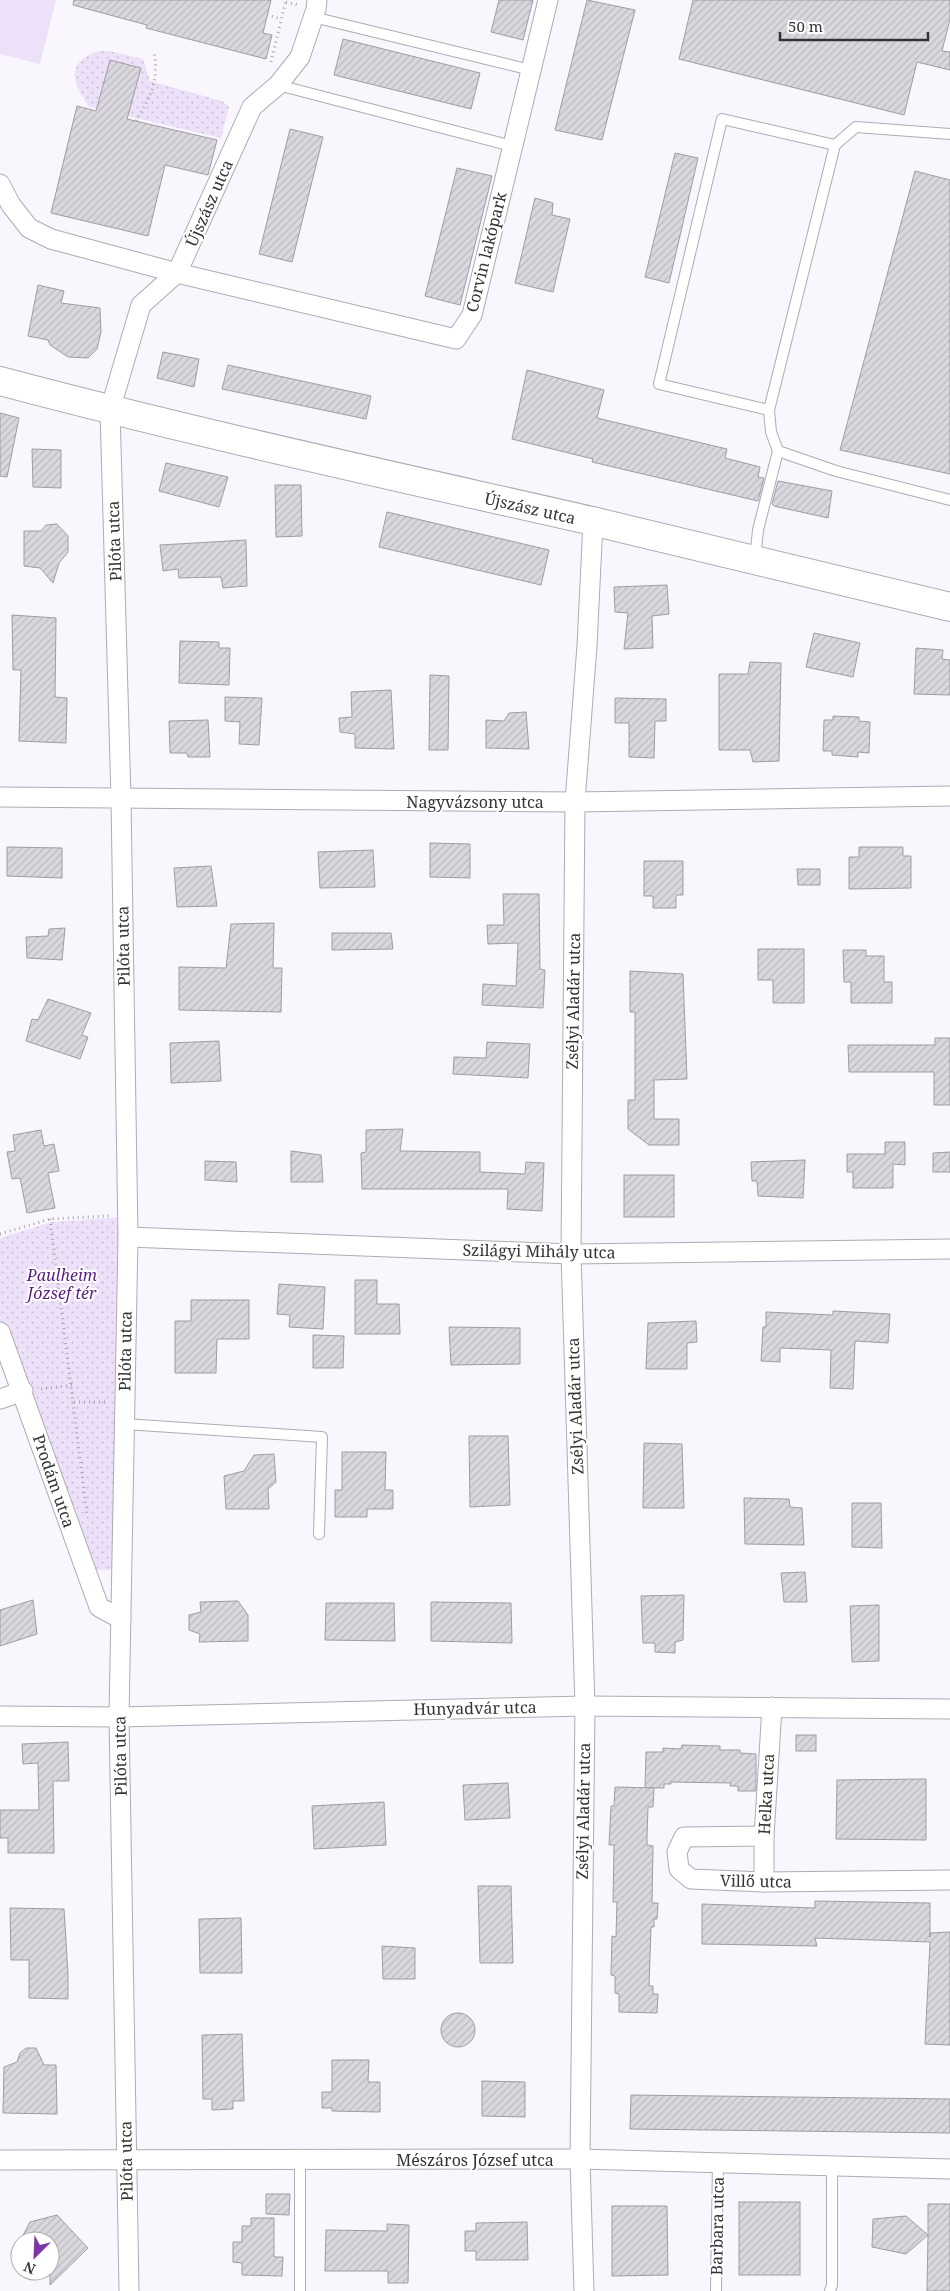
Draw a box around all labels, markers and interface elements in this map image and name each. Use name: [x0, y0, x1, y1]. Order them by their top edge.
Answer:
scale bar: [780, 10, 928, 42]
text: 50 m: [788, 16, 823, 36]
street label: Újszász utca: [180, 156, 238, 250]
street label: Corvin lakópark: [460, 189, 512, 315]
street label: Újszász utca: [482, 487, 578, 529]
street label: Pilóta utca: [102, 500, 126, 582]
street label: Nagyvázsony utca: [406, 791, 544, 813]
street label: Pilóta utca: [111, 906, 135, 986]
street label: Zsélyi Aladár utca: [561, 932, 585, 1070]
street label: Szilágyi Mihály utca: [462, 1239, 616, 1263]
park label: Paulheim József tér: [25, 1264, 98, 1304]
street label: Pilóta utca: [113, 1311, 137, 1391]
street label: Zsélyi Aladár utca: [562, 1337, 588, 1475]
street label: Prodám utca: [28, 1431, 80, 1531]
street label: Hunyadvár utca: [413, 1696, 537, 1720]
street label: Pilóta utca: [108, 1716, 132, 1796]
street label: Zsélyi Aladár utca: [571, 1742, 595, 1880]
street label: Helka utca: [753, 1753, 779, 1835]
street label: Villő utca: [720, 1869, 792, 1893]
street label: Pilóta utca: [114, 2121, 138, 2201]
street label: Mészáros József utca: [396, 2149, 554, 2171]
street label: Barbara utca: [705, 2176, 729, 2276]
north arrow: [10, 2231, 60, 2281]
text: N: [21, 2257, 38, 2279]

